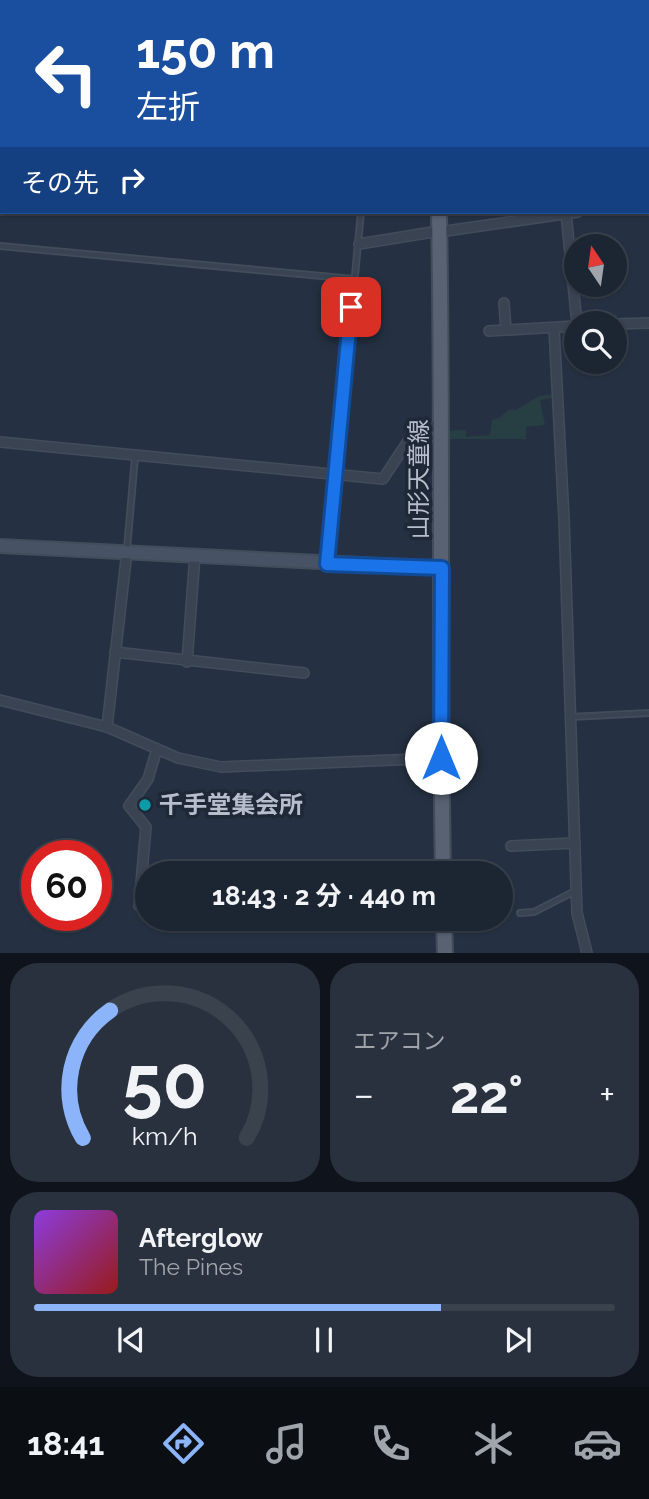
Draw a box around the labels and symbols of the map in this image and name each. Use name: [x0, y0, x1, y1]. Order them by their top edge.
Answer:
north arrow: [564, 234, 626, 298]
pin: [321, 277, 381, 337]
street label: 山形天童線: [404, 419, 433, 539]
position arrow: [404, 721, 478, 795]
place label: 千手堂集会所: [159, 790, 303, 819]
marker: 千手堂集会所: [137, 797, 153, 813]
speed limit sign: 60: [21, 840, 112, 931]

